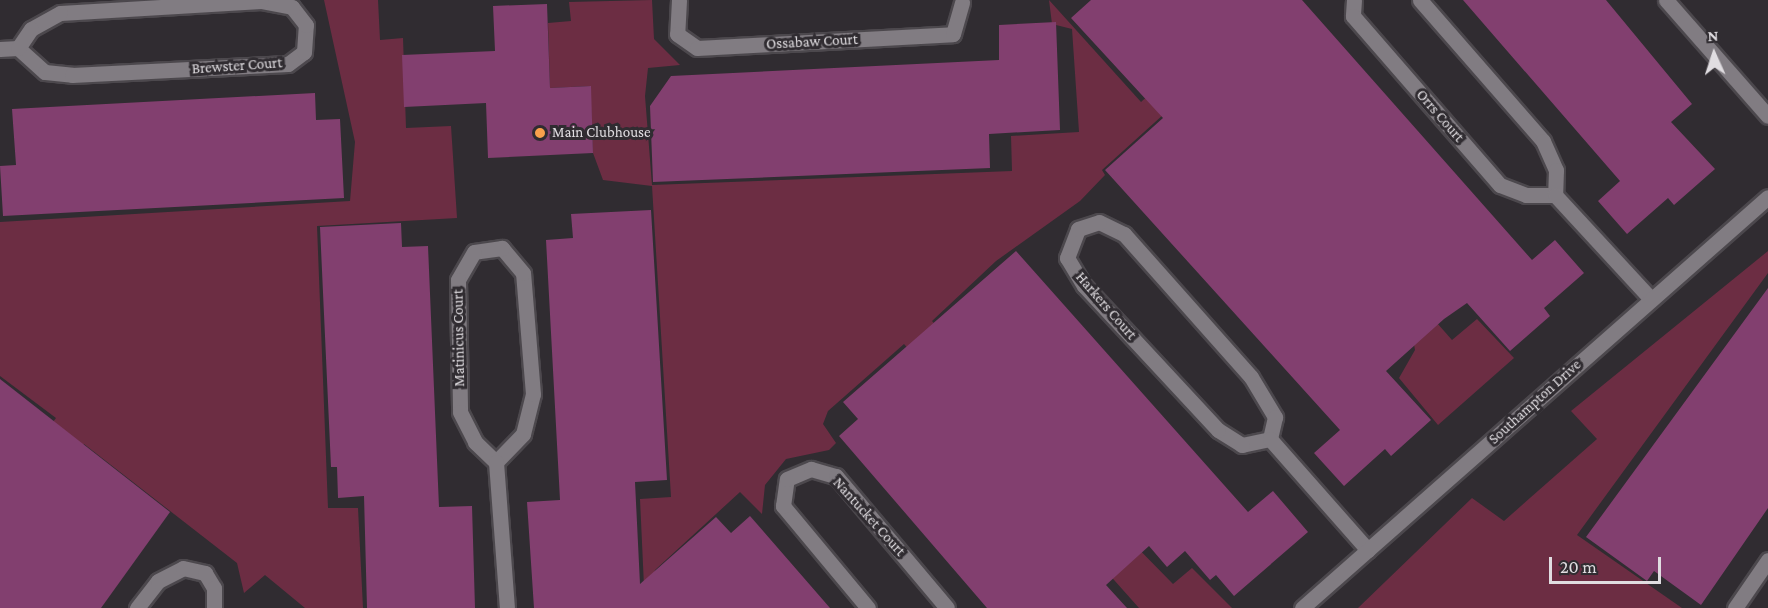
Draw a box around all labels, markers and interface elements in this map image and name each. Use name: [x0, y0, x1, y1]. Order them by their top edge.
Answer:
north arrow: [1684, 24, 1744, 84]
text: N: [1707, 27, 1719, 44]
street label: Ossabaw Court: [766, 31, 858, 53]
street label: Brewster Court: [191, 54, 283, 78]
street label: Orrs Court: [1412, 86, 1468, 146]
place label: Main Clubhouse: [552, 124, 651, 142]
marker: Main Clubhouse: [533, 126, 547, 140]
street label: Harkers Court: [1072, 268, 1140, 344]
street label: Matinicus Court: [449, 289, 469, 387]
street label: Southampton Drive: [1485, 356, 1585, 448]
street label: Nantucket Court: [829, 474, 909, 560]
scale bar: [1552, 545, 1664, 583]
text: 20 m: [1560, 557, 1597, 577]

